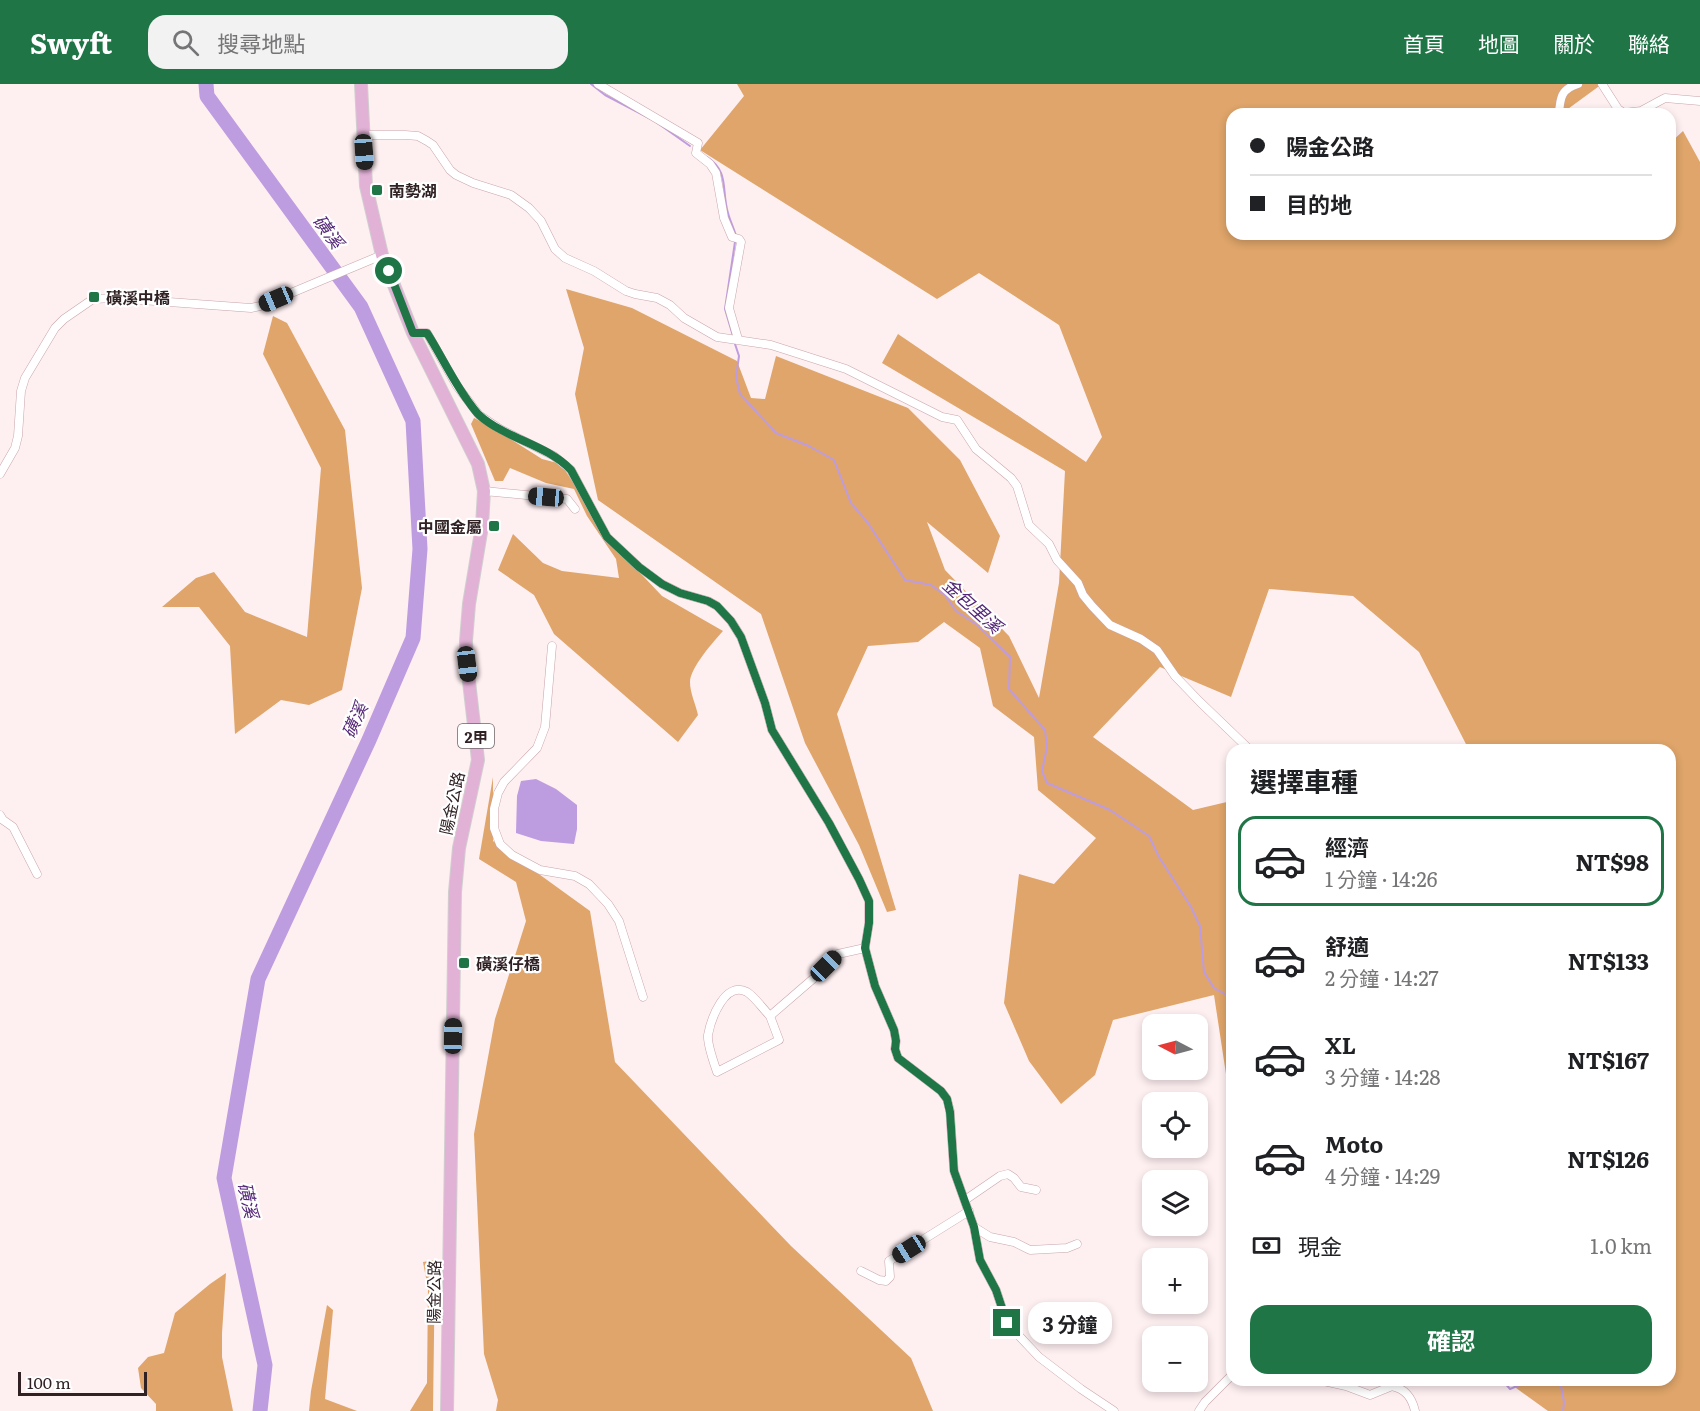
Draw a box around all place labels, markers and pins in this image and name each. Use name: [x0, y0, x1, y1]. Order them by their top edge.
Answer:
place label: 南勢湖: [389, 178, 437, 202]
marker: 南勢湖: [370, 183, 384, 197]
place label: 磺溪中橋: [106, 285, 170, 309]
marker: 磺溪中橋: [87, 290, 101, 304]
place label: 中國金屬: [418, 514, 482, 538]
marker: 中國金屬: [487, 519, 501, 533]
place label: 磺溪仔橋: [476, 951, 540, 975]
marker: 磺溪仔橋: [457, 956, 471, 970]

